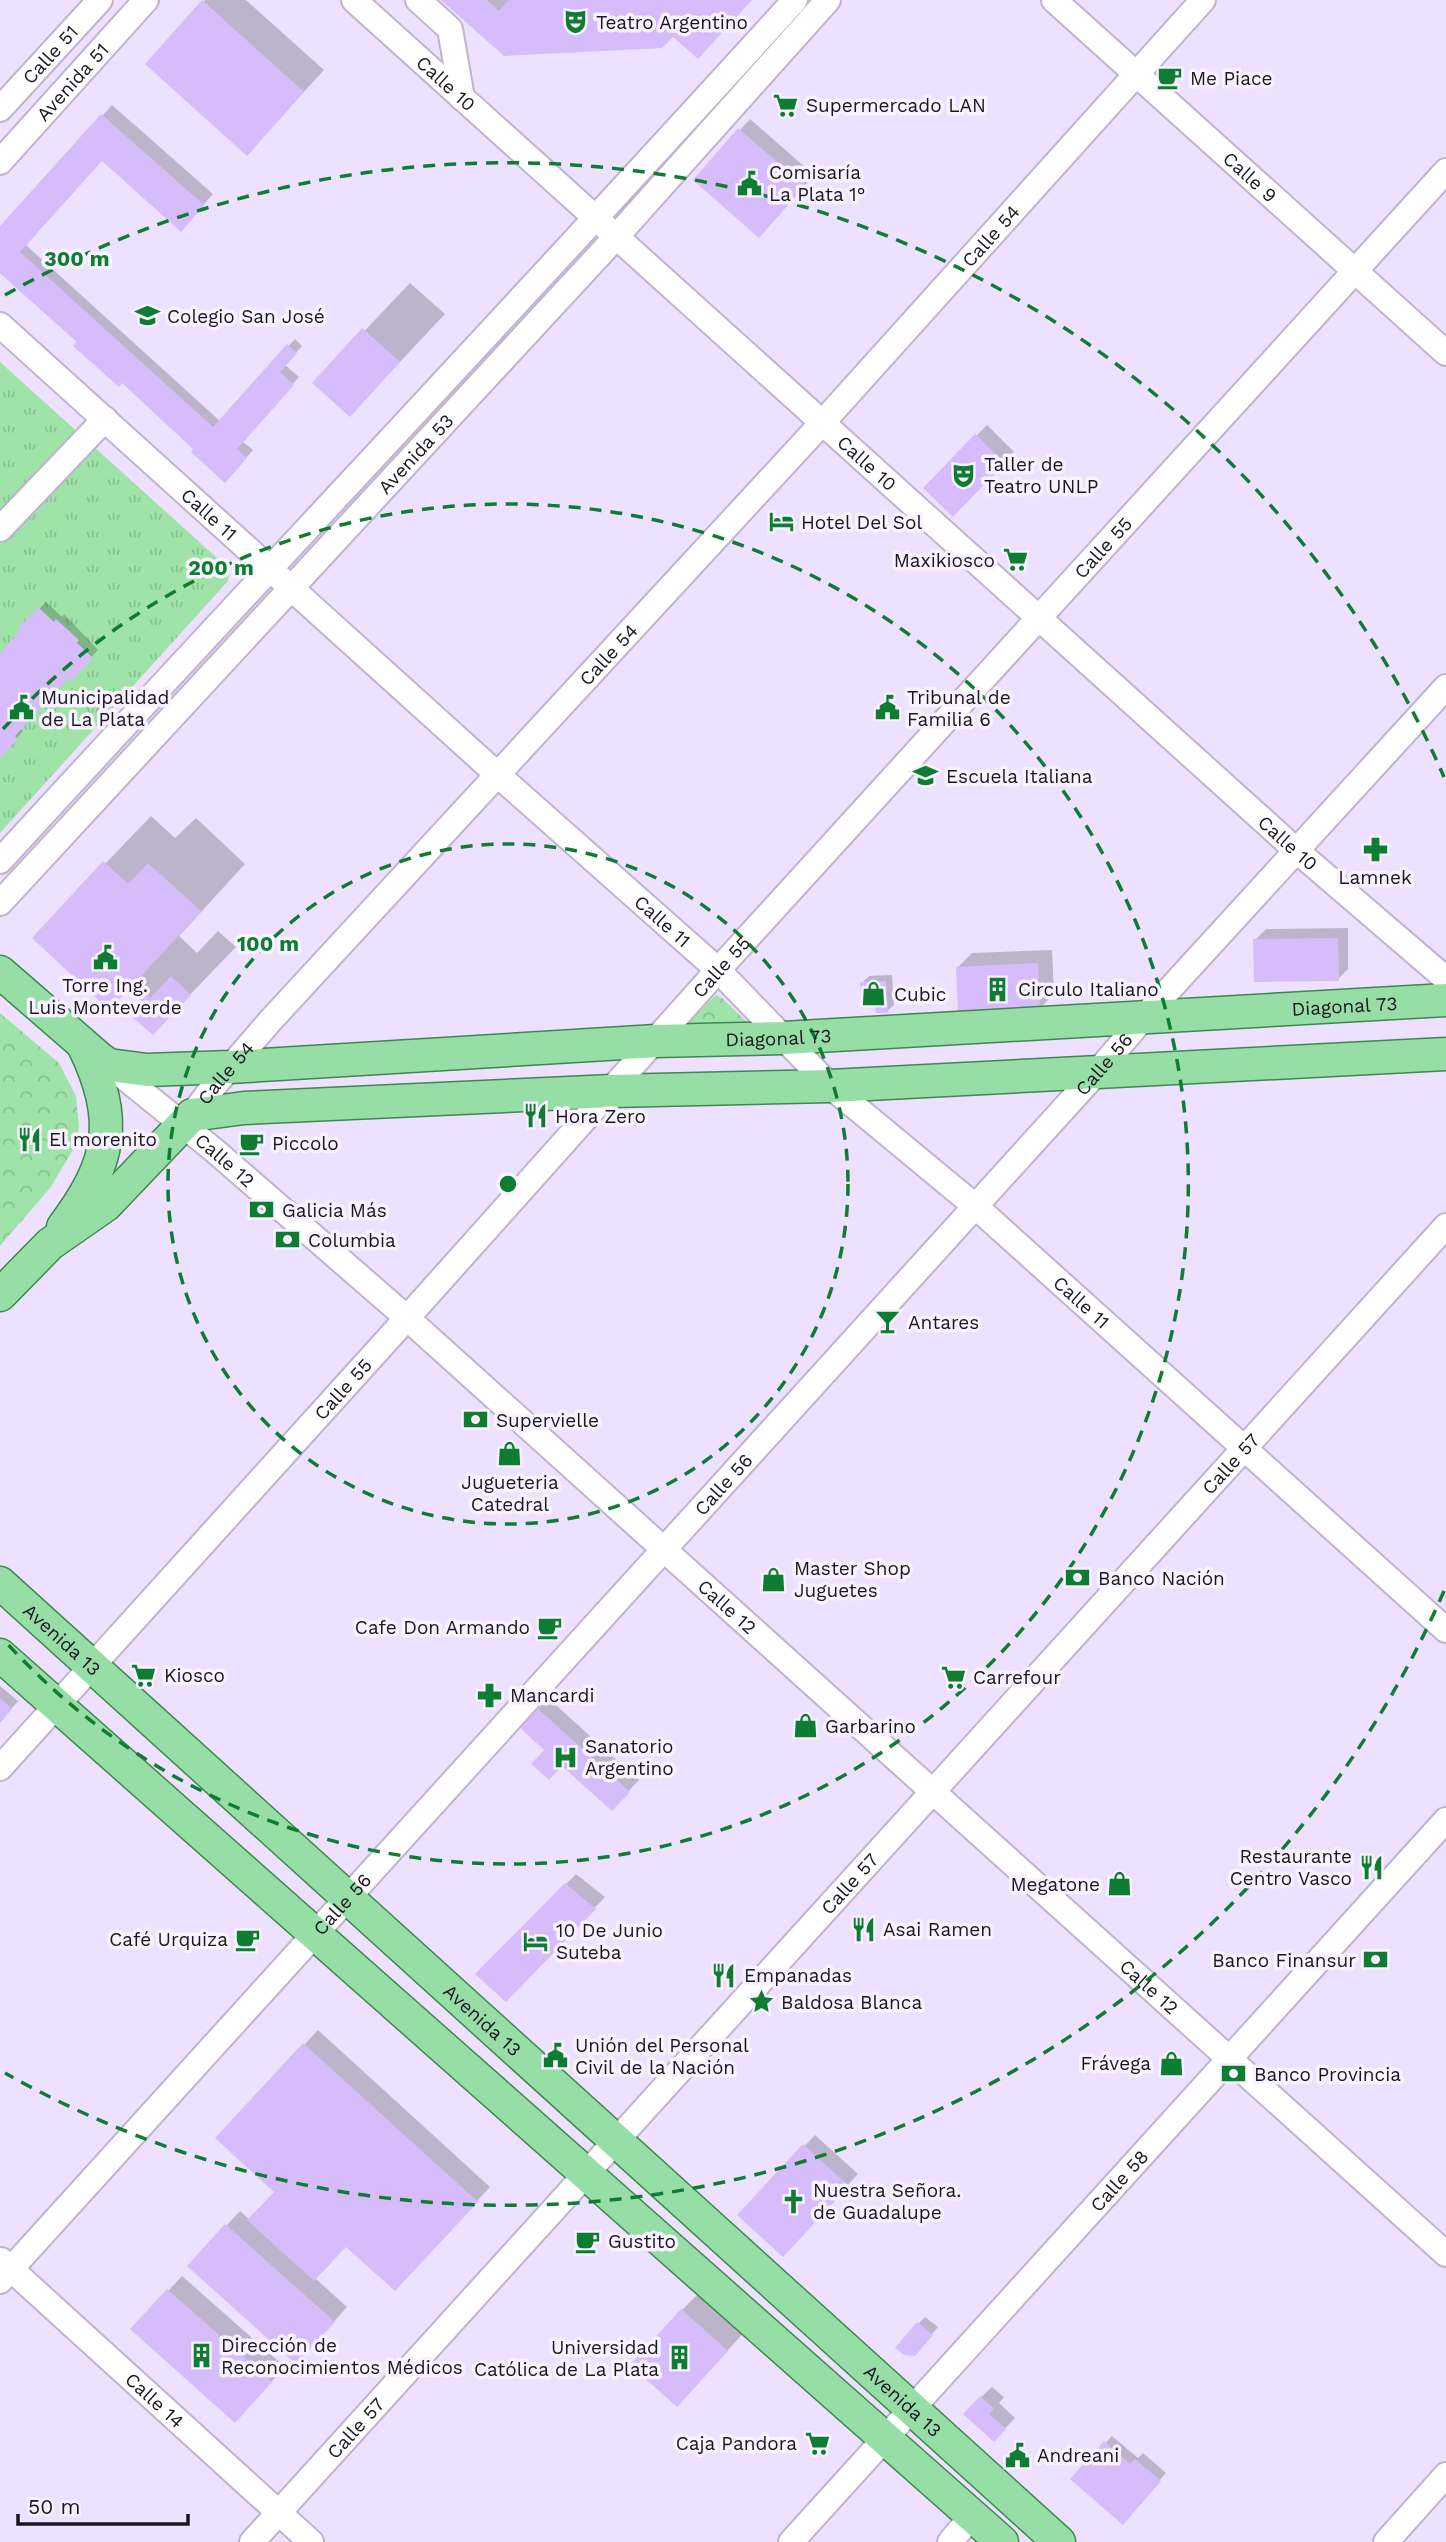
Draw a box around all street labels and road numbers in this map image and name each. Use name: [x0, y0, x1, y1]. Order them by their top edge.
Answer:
street label: Calle 51: [18, 21, 83, 89]
street label: Avenida 51: [32, 38, 114, 126]
street label: Calle 10: [411, 51, 480, 116]
street label: Calle 9: [1218, 147, 1282, 207]
street label: Calle 54: [957, 200, 1025, 272]
street label: Avenida 53: [373, 409, 458, 499]
street label: Calle 10: [832, 431, 901, 496]
street label: Calle 11: [176, 483, 242, 546]
street label: Calle 55: [1070, 512, 1137, 583]
street label: Calle 54: [575, 619, 643, 690]
street label: Calle 10: [1253, 811, 1322, 876]
street label: Calle 11: [629, 890, 695, 952]
street label: Calle 55: [688, 932, 755, 1003]
street label: Diagonal 73: [1291, 992, 1398, 1021]
street label: Diagonal 73: [725, 1024, 832, 1051]
street label: Calle 56: [1071, 1028, 1138, 1100]
street label: Calle 54: [193, 1037, 259, 1109]
street label: Calle 12: [190, 1129, 259, 1192]
street label: Calle 11: [1048, 1271, 1114, 1333]
street label: Calle 55: [309, 1354, 377, 1425]
street label: Calle 57: [1197, 1429, 1264, 1499]
street label: Calle 56: [690, 1449, 757, 1520]
street label: Calle 12: [693, 1575, 761, 1639]
street label: Avenida 13: [18, 1599, 105, 1681]
street label: Calle 57: [816, 1849, 883, 1919]
street label: Calle 56: [309, 1869, 376, 1940]
street label: Calle 12: [1115, 1955, 1183, 2019]
street label: Avenida 13: [439, 1979, 526, 2061]
street label: Calle 58: [1085, 2145, 1153, 2217]
street label: Avenida 13: [859, 2360, 946, 2442]
street label: Calle 14: [120, 2368, 189, 2433]
street label: Calle 57: [322, 2393, 389, 2464]

